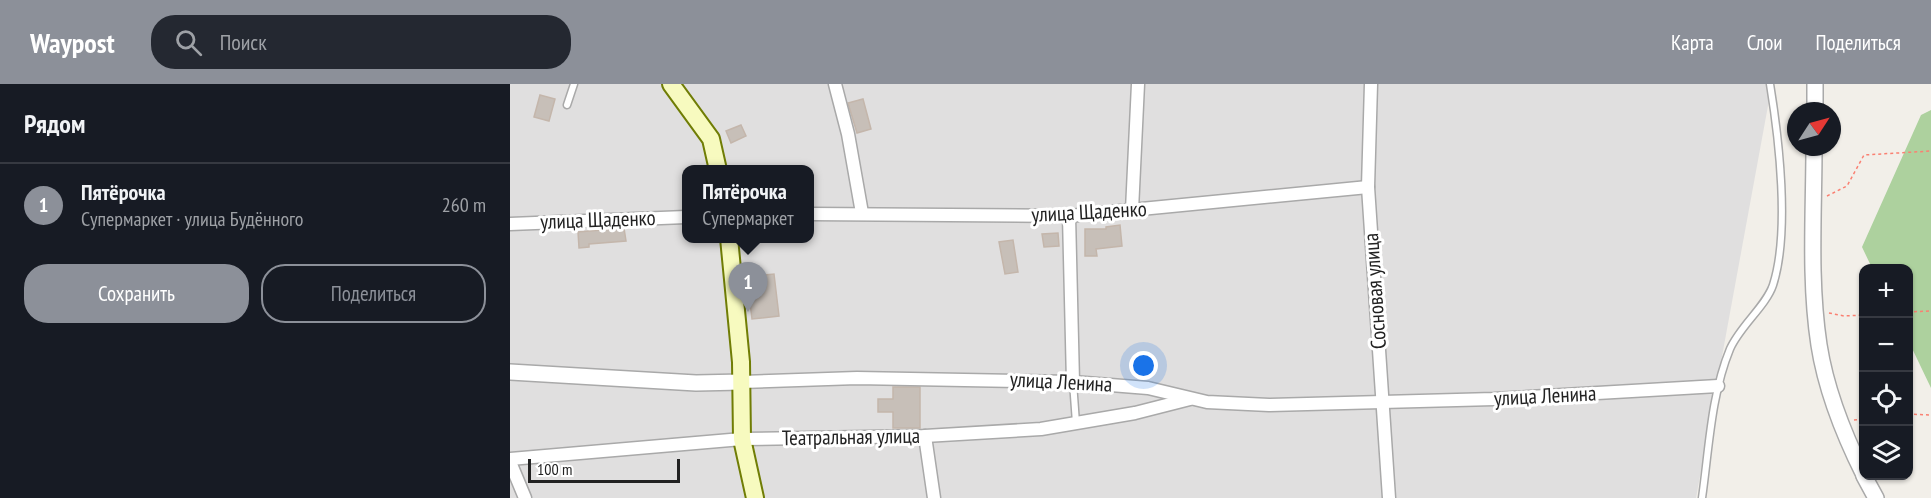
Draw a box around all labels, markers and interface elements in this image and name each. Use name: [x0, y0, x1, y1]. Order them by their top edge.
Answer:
search box: [151, 15, 571, 69]
text: Waypost: [30, 24, 115, 61]
icon: search: [172, 26, 205, 59]
text: Поиск: [220, 28, 267, 56]
text: Карта: [1671, 29, 1714, 56]
text: Слои: [1747, 29, 1782, 56]
text: Поделиться: [1815, 29, 1901, 56]
north arrow: [1787, 102, 1841, 156]
text: Рядом: [24, 107, 85, 140]
popup: [682, 165, 814, 243]
text: Пятёрочка: [702, 177, 787, 205]
text: Пятёрочка: [81, 178, 166, 206]
text: 1: [39, 192, 48, 218]
text: 260 m: [442, 192, 486, 218]
street label: улица Щаденко: [1031, 195, 1147, 228]
street label: улица Щаденко: [540, 204, 656, 235]
text: Супермаркет: [702, 205, 794, 231]
text: Супермаркет · улица Будённого: [81, 206, 303, 232]
street label: Сосновая улица: [1357, 232, 1392, 350]
pin: 1: [728, 262, 768, 312]
button: Сохранить: [24, 264, 249, 323]
button: Поделиться: [261, 264, 486, 323]
map controls: [1859, 264, 1913, 480]
button: +: [1859, 264, 1913, 318]
button: −: [1859, 318, 1913, 372]
your location: [1129, 351, 1158, 380]
street label: улица Ленина: [1009, 365, 1113, 398]
button: locate: [1859, 372, 1913, 426]
street label: улица Ленина: [1493, 379, 1597, 412]
street label: Театральная улица: [782, 422, 920, 451]
button: layers: [1859, 426, 1913, 480]
scale bar: [528, 456, 680, 484]
text: 100 m: [537, 459, 572, 479]

